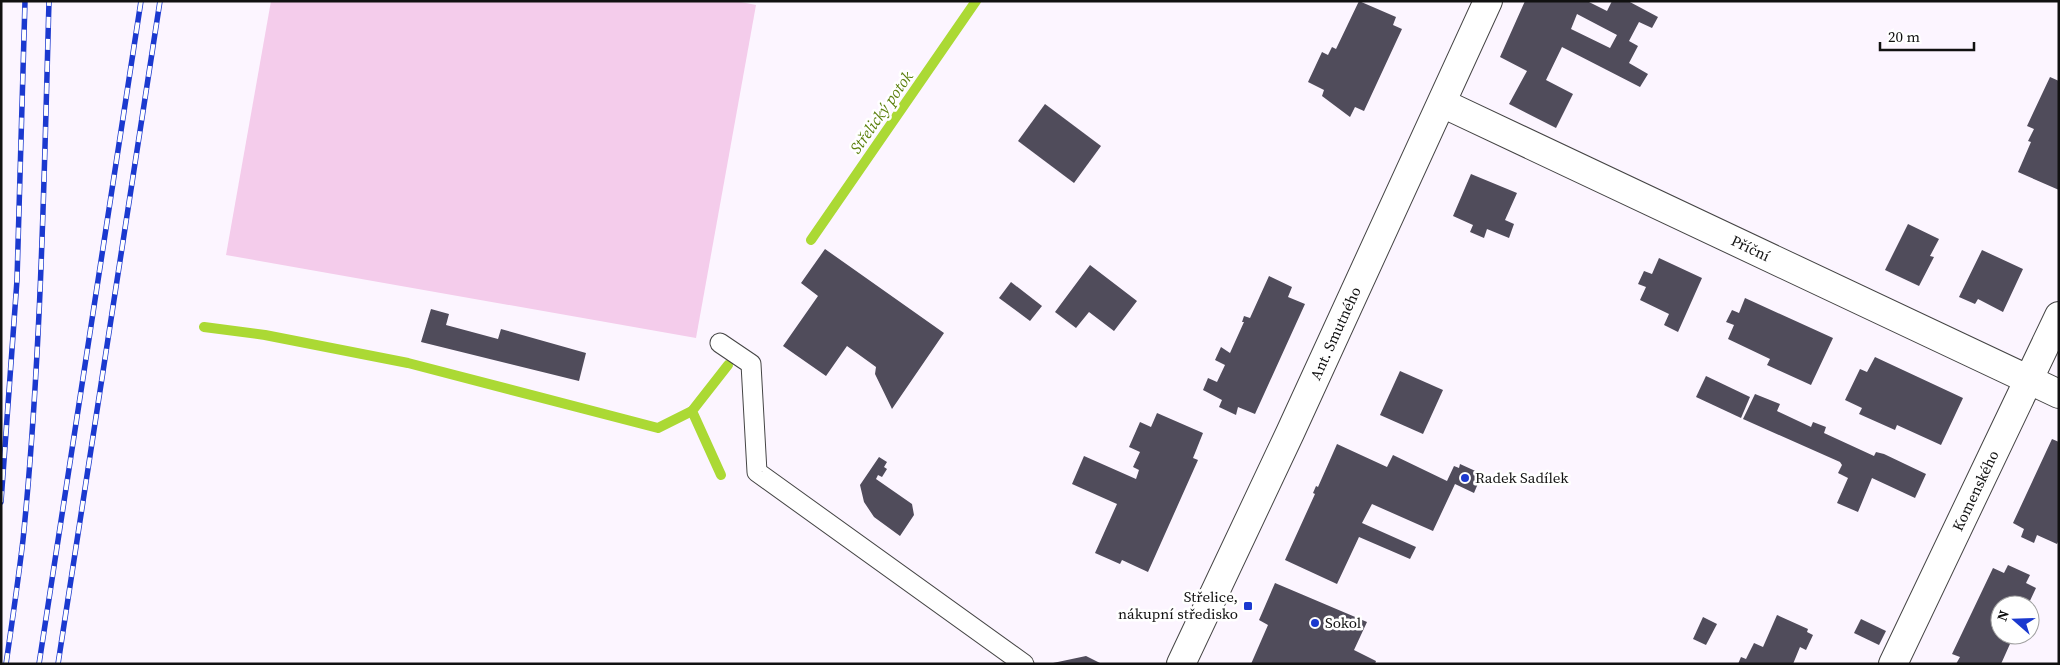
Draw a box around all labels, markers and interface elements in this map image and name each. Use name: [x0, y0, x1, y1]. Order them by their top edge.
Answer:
scale bar: [1880, 20, 1974, 52]
text: 20 m: [1888, 26, 1920, 47]
water label: Střelický potok: [844, 66, 918, 158]
street label: Příční: [1728, 230, 1774, 266]
street label: Ant. Smutného: [1305, 283, 1366, 383]
street label: Komenského: [1947, 447, 2003, 534]
place label: Radek Sadílek: [1475, 467, 1569, 488]
marker: Radek Sadílek: [1459, 472, 1471, 484]
place label: Střelice, nákupní středisko: [1118, 586, 1238, 624]
north arrow: [1990, 595, 2040, 645]
marker: Střelice, nákupní středisko: [1242, 600, 1254, 612]
text: N: [1992, 607, 2014, 624]
place label: Sokol: [1325, 612, 1362, 633]
marker: Sokol: [1309, 617, 1321, 629]

